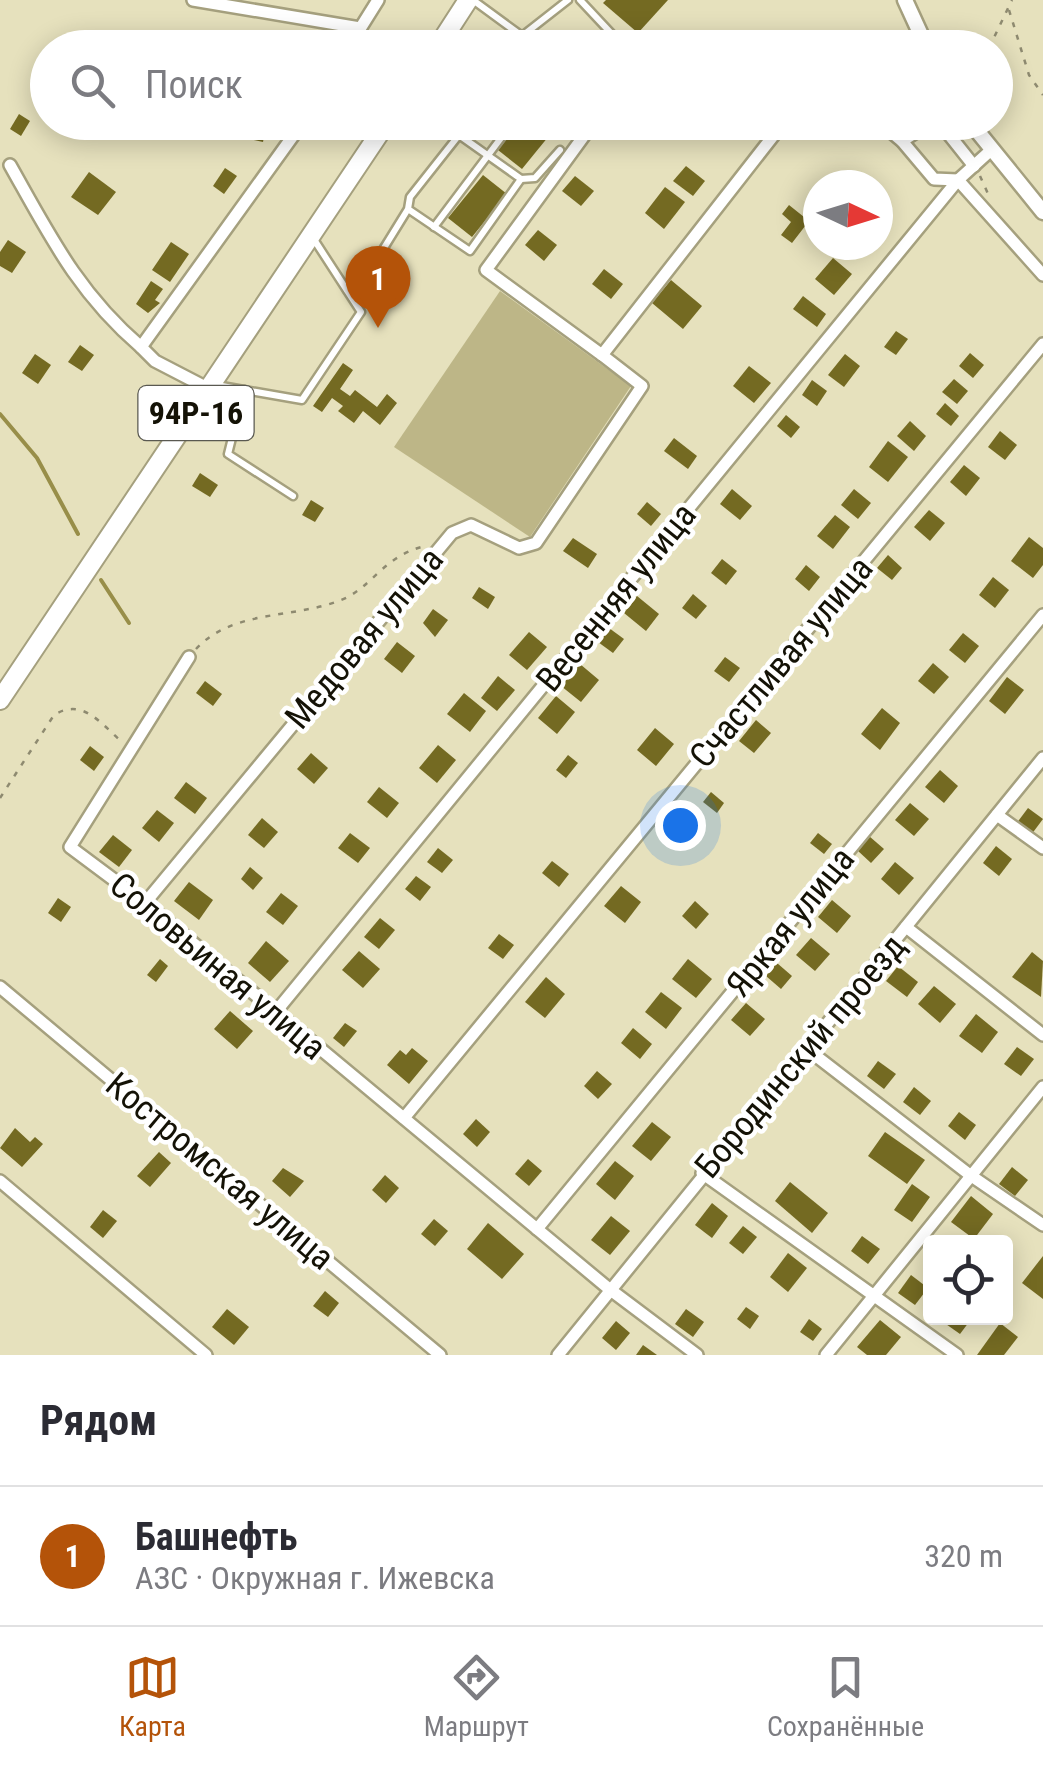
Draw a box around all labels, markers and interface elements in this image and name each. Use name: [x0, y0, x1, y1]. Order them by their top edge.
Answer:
search box: [30, 30, 1013, 140]
icon: search: [65, 58, 120, 113]
text: Поиск: [145, 63, 243, 107]
north arrow: [803, 170, 893, 260]
pin: 1: [346, 245, 410, 328]
road number: 94Р-16: [138, 386, 254, 440]
street label: Весенняя улица: [528, 495, 705, 700]
street label: Медовая улица: [277, 540, 452, 737]
street label: Счастливая улица: [681, 549, 882, 776]
your location: [655, 800, 706, 851]
street label: Яркая улица: [718, 839, 863, 1005]
street label: Соловьиная улица: [101, 864, 334, 1069]
street label: Бородинский проезд: [687, 926, 914, 1186]
street label: Костромская улица: [98, 1064, 342, 1279]
map controls: [923, 1235, 1013, 1325]
button: locate: [923, 1235, 1013, 1325]
text: Рядом: [40, 1396, 157, 1445]
text: Башнефть: [135, 1515, 298, 1559]
text: 1: [64, 1537, 81, 1575]
text: 320 m: [924, 1537, 1003, 1575]
text: АЗС · Окружная г. Ижевска: [135, 1559, 495, 1597]
tab: Карта: [119, 1650, 186, 1743]
tab: Маршрут: [424, 1650, 529, 1743]
tab: Сохранённые: [767, 1650, 924, 1743]

